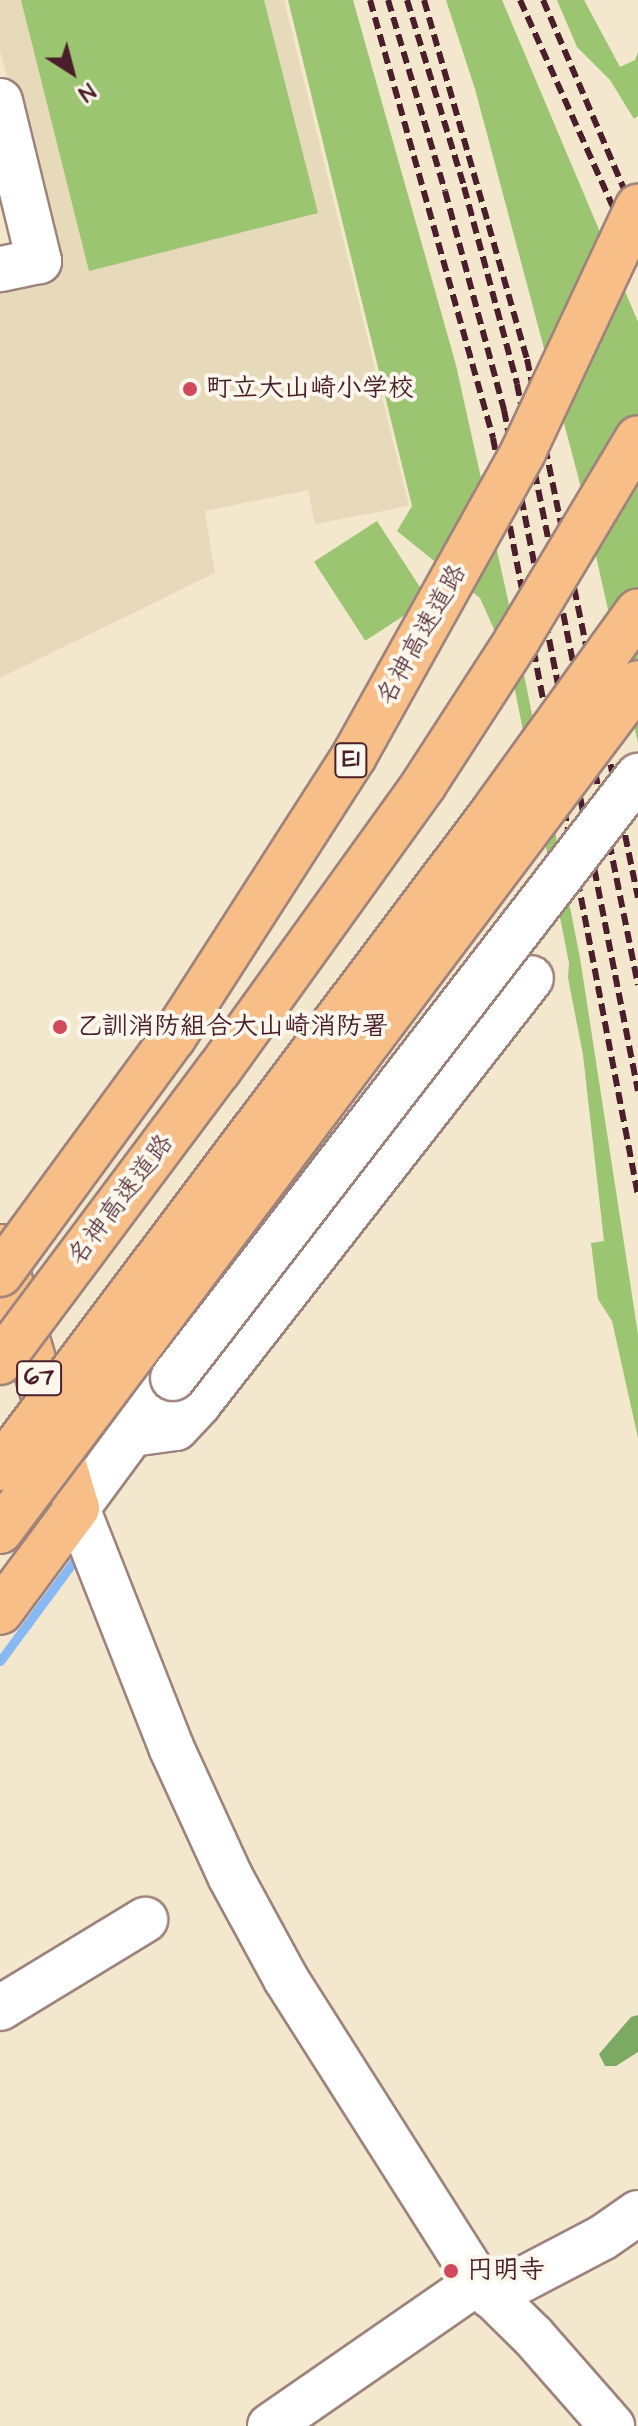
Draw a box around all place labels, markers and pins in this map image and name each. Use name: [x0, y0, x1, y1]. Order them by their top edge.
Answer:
place label: 町立大山崎小学校: [206, 373, 414, 405]
marker: 町立大山崎小学校: [181, 380, 199, 398]
place label: 乙訓消防組合大山崎消防署: [76, 1011, 388, 1043]
marker: 乙訓消防組合大山崎消防署: [51, 1018, 69, 1036]
place label: 円明寺: [467, 2255, 545, 2287]
marker: 円明寺: [442, 2262, 460, 2280]

